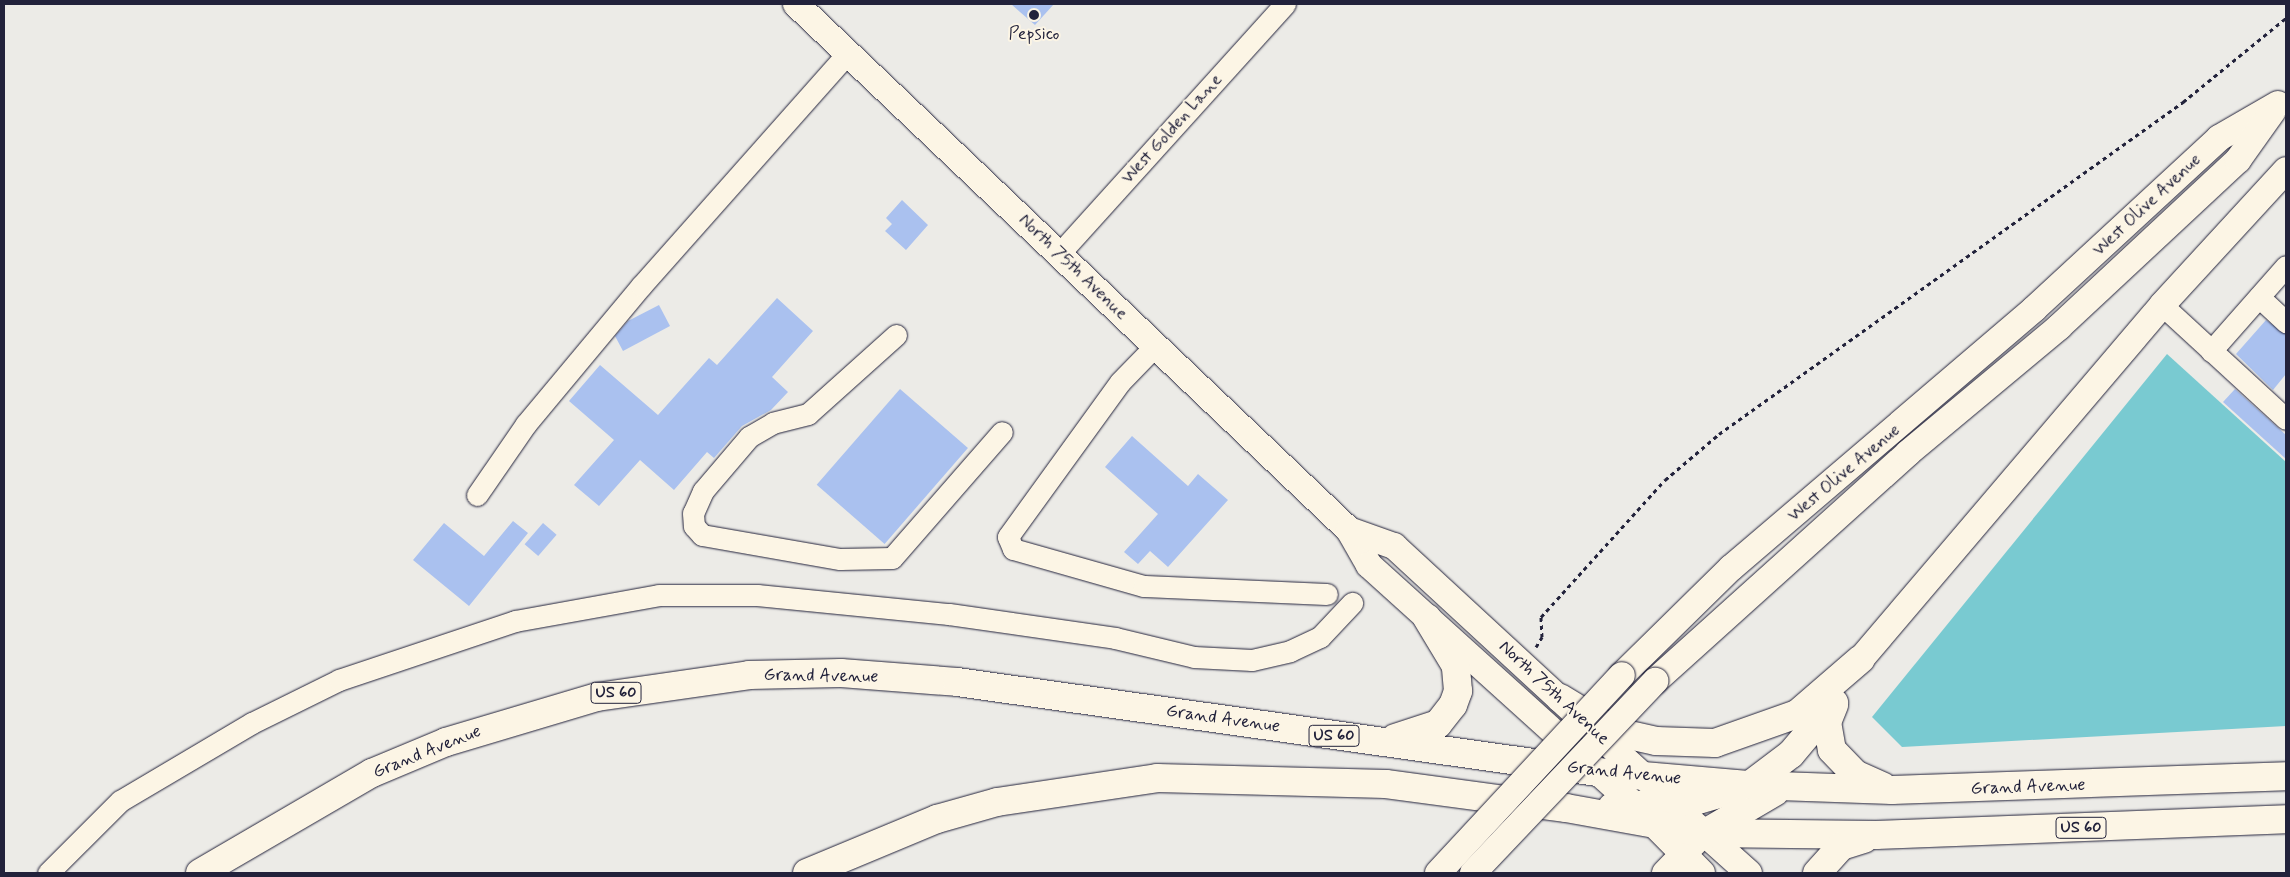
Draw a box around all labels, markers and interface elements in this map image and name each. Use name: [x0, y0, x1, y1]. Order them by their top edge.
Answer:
marker: Pepsico: [1028, 9, 1040, 21]
place label: Pepsico: [1008, 23, 1060, 45]
street label: West Golden Lane: [1119, 71, 1225, 187]
street label: West Olive Avenue: [2088, 149, 2206, 261]
street label: North 75th Avenue: [1014, 209, 1132, 325]
street label: West Olive Avenue: [1782, 419, 1906, 527]
street label: North 75th Avenue: [1494, 636, 1614, 750]
street label: Grand Avenue: [765, 664, 877, 688]
road number: US 60: [590, 680, 642, 706]
street label: Grand Avenue: [1166, 700, 1280, 738]
street label: Grand Avenue: [371, 721, 483, 783]
road number: US 60: [1308, 722, 1360, 749]
street label: Grand Avenue: [1567, 756, 1681, 790]
street label: Grand Avenue: [1972, 774, 2084, 800]
road number: US 60: [2055, 814, 2107, 841]

